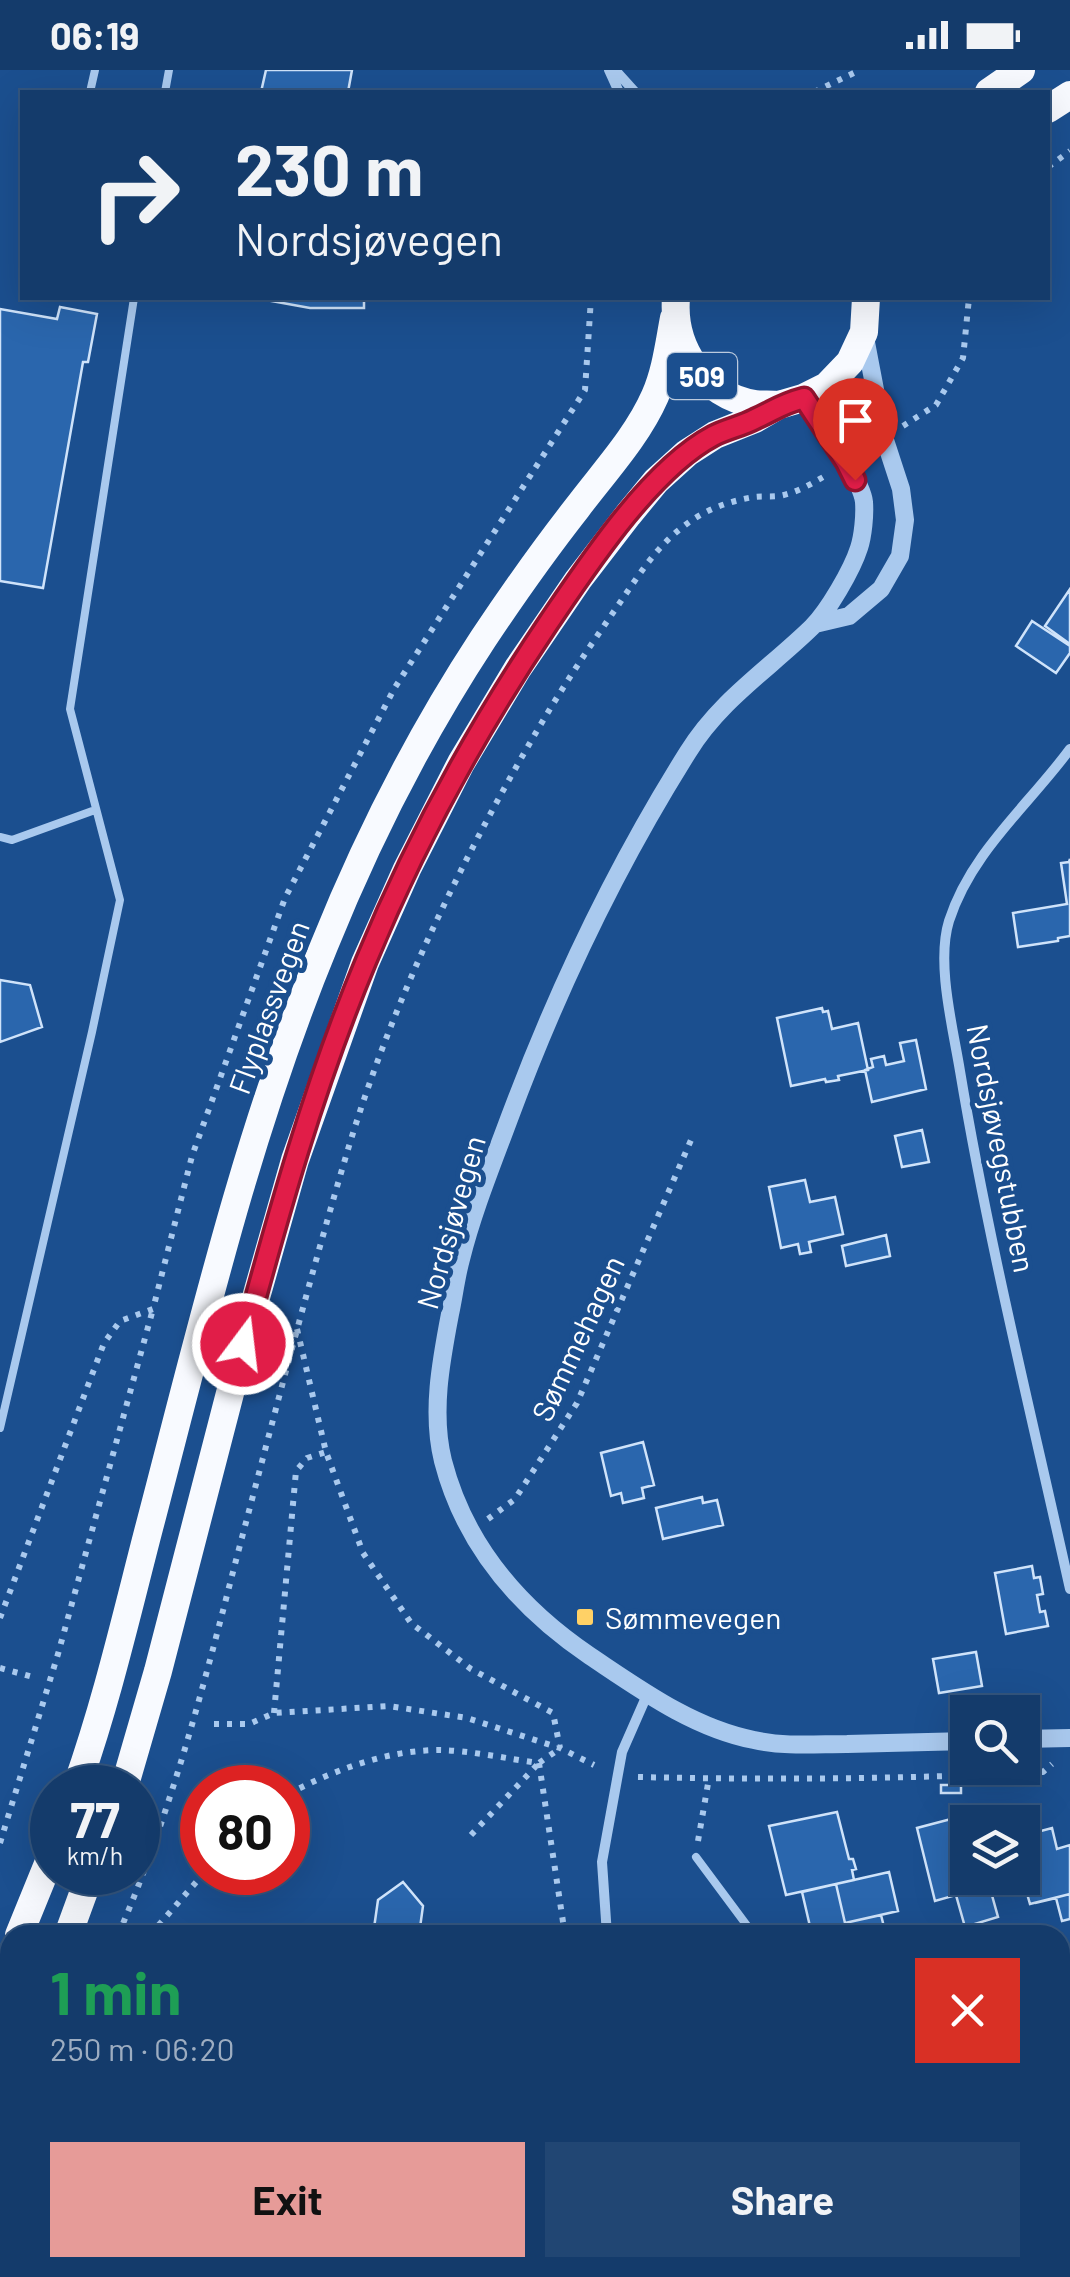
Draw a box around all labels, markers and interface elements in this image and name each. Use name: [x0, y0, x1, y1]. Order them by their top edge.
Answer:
text: 06:19: [50, 12, 140, 58]
text: 230 m: [235, 126, 423, 210]
icon: right: [70, 130, 200, 260]
text: Nordsjøvegen: [235, 211, 503, 265]
road number: 509: [667, 353, 737, 399]
pin: [813, 378, 898, 481]
icon: arrive: [828, 393, 883, 448]
street label: Flyplassvegen: [220, 915, 316, 1099]
street label: Nordsjøvegstubben: [960, 1021, 1044, 1275]
street label: Nordsjøvegen: [408, 1131, 492, 1313]
street label: Sømmehagen: [523, 1250, 631, 1426]
position arrow: [191, 1292, 295, 1396]
place label: Sømmevegen: [605, 1599, 781, 1635]
marker: Sømmevegen: [574, 1606, 596, 1628]
map controls: [950, 1695, 1040, 1895]
button: search: [950, 1695, 1040, 1785]
speed limit sign: 80: [180, 1765, 310, 1895]
text: 77: [70, 1788, 120, 1848]
button: layers: [950, 1805, 1040, 1895]
text: km/h: [67, 1840, 123, 1870]
text: 1 min: [50, 1955, 181, 2027]
button: close: [915, 1958, 1020, 2063]
text: 250 m · 06:20: [50, 2029, 235, 2067]
button: Exit: [50, 2142, 525, 2257]
button: Share: [545, 2142, 1020, 2257]

